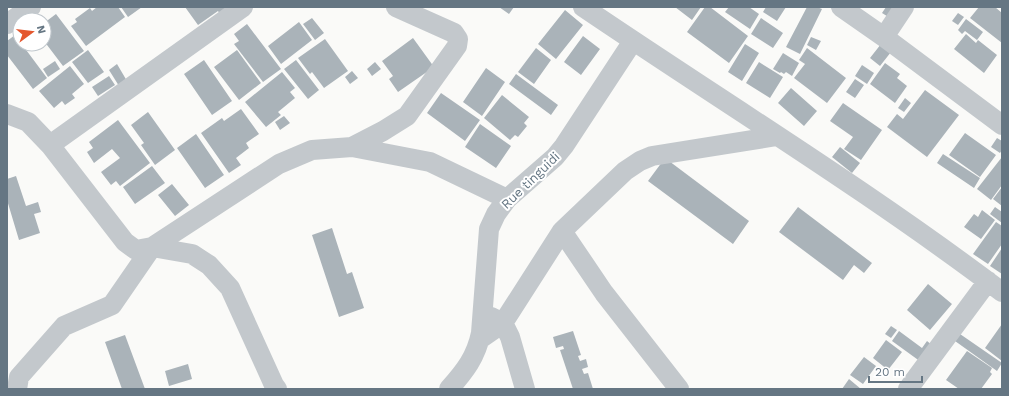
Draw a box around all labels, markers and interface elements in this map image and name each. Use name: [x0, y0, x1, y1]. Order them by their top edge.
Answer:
north arrow: [12, 12, 52, 52]
text: N: [34, 24, 49, 35]
street label: Rue tinguidi: [498, 149, 563, 212]
scale bar: [869, 358, 922, 384]
text: 20 m: [875, 365, 905, 379]

